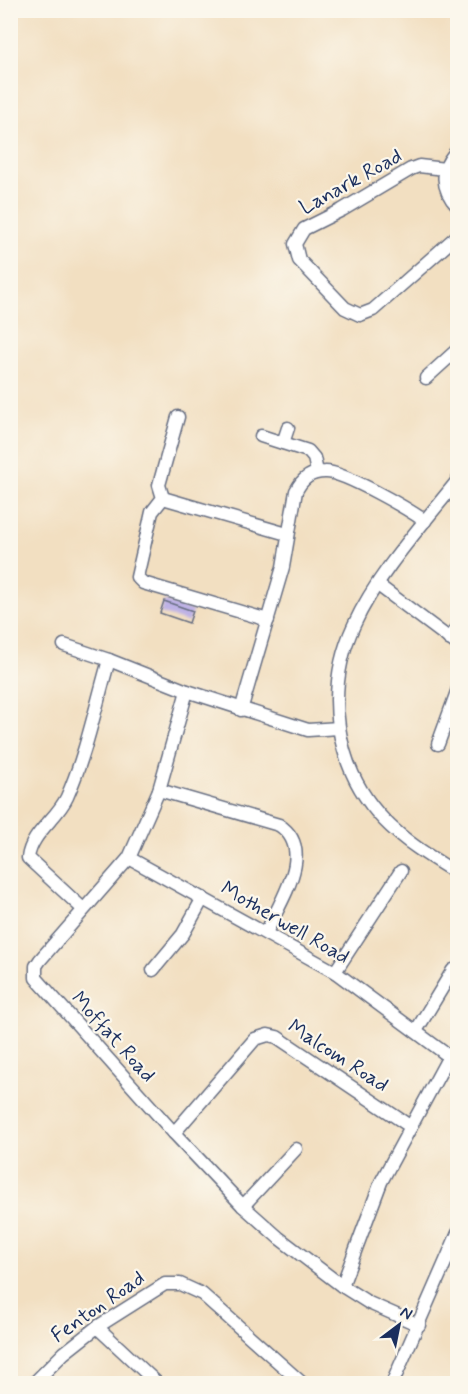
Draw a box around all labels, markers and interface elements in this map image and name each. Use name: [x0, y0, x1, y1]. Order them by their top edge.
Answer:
street label: Lanark Road: [295, 142, 407, 222]
street label: Motherwell Road: [215, 875, 355, 971]
street label: Moffat Road: [65, 985, 161, 1089]
street label: Malcom Road: [282, 1013, 394, 1099]
street label: Fenton Road: [45, 1264, 151, 1350]
north arrow: [369, 1295, 429, 1355]
text: N: [396, 1302, 416, 1325]

